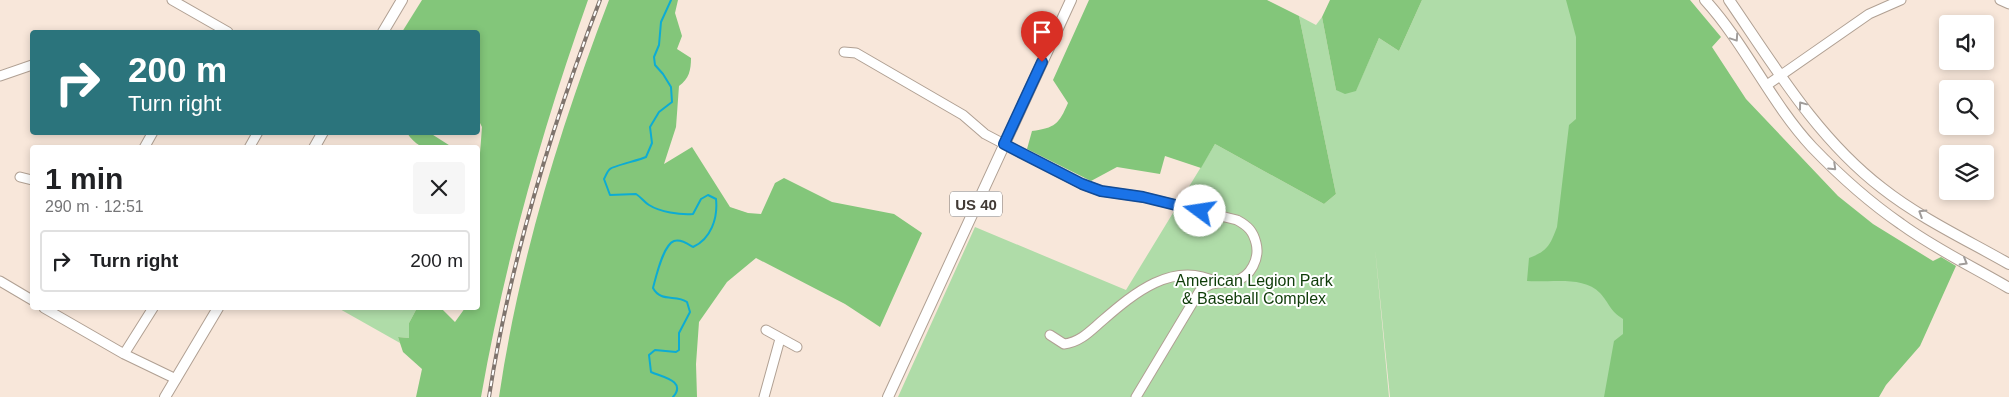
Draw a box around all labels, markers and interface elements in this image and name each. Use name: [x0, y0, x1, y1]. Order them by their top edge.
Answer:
pin: [1021, 11, 1063, 62]
map controls: [1939, 15, 1994, 200]
button: sound: [1939, 15, 1994, 70]
icon: arrive: [1028, 18, 1056, 46]
one-way arrow: [1729, 32, 1738, 42]
icon: right: [45, 50, 110, 115]
text: 200 m: [128, 50, 227, 89]
button: search: [1939, 80, 1994, 135]
text: Turn right: [128, 91, 221, 116]
one-way arrow: [1799, 102, 1807, 111]
button: layers: [1939, 145, 1994, 200]
one-way arrow: [1827, 161, 1836, 170]
text: 1 min: [45, 162, 123, 195]
button: close: [413, 162, 465, 214]
position arrow: [1173, 184, 1225, 236]
road number: US 40: [950, 192, 1002, 216]
text: 290 m · 12:51: [45, 198, 144, 215]
one-way arrow: [1918, 210, 1927, 220]
icon: right: [47, 247, 75, 275]
text: Turn right: [90, 250, 178, 271]
text: 200 m: [410, 250, 463, 271]
one-way arrow: [1959, 255, 1968, 265]
park label: American Legion Park & Baseball Complex: [1175, 272, 1334, 307]

